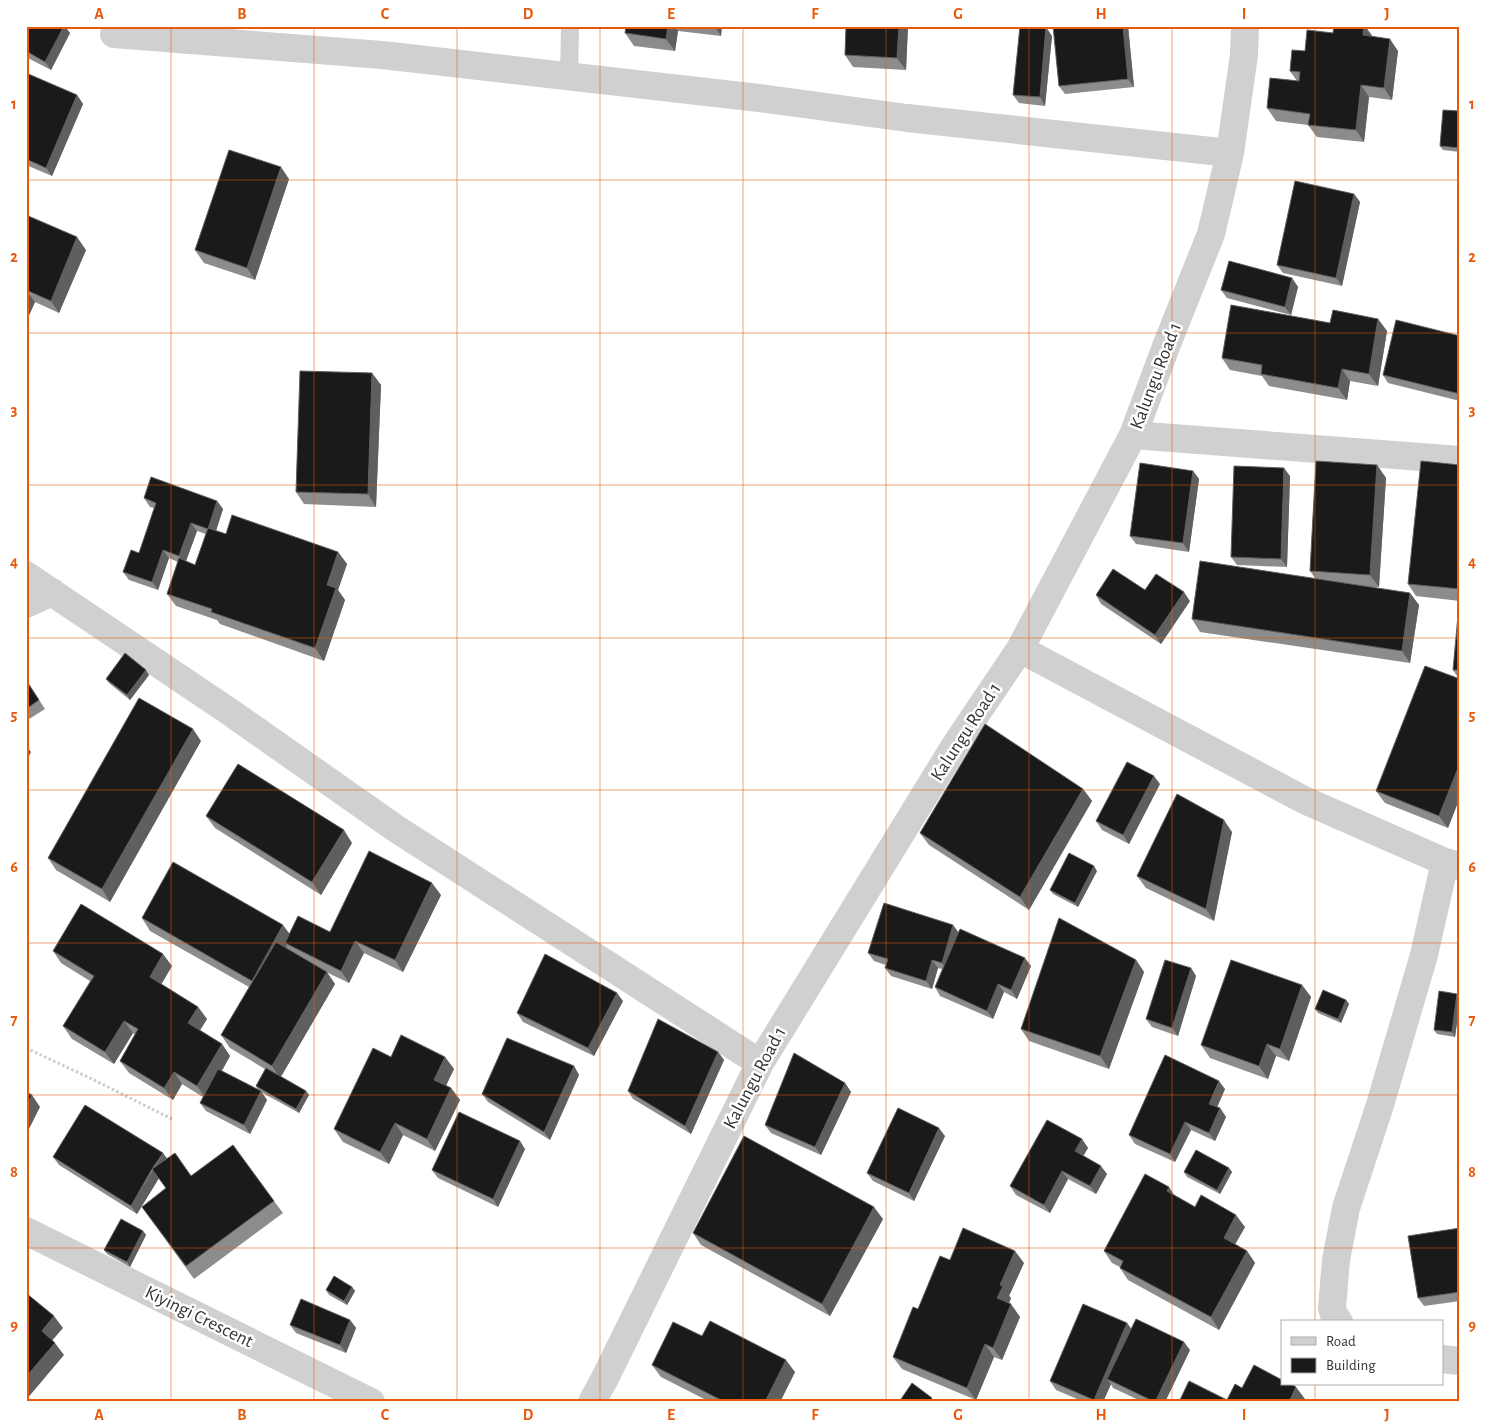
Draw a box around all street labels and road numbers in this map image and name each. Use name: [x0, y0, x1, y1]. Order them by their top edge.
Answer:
street label: Kalungu Road 1: [1127, 320, 1185, 432]
street label: Kalungu Road 1: [927, 680, 1005, 784]
street label: Kalungu Road 1: [720, 1024, 790, 1132]
street label: Kiyingi Crescent: [142, 1283, 256, 1351]

